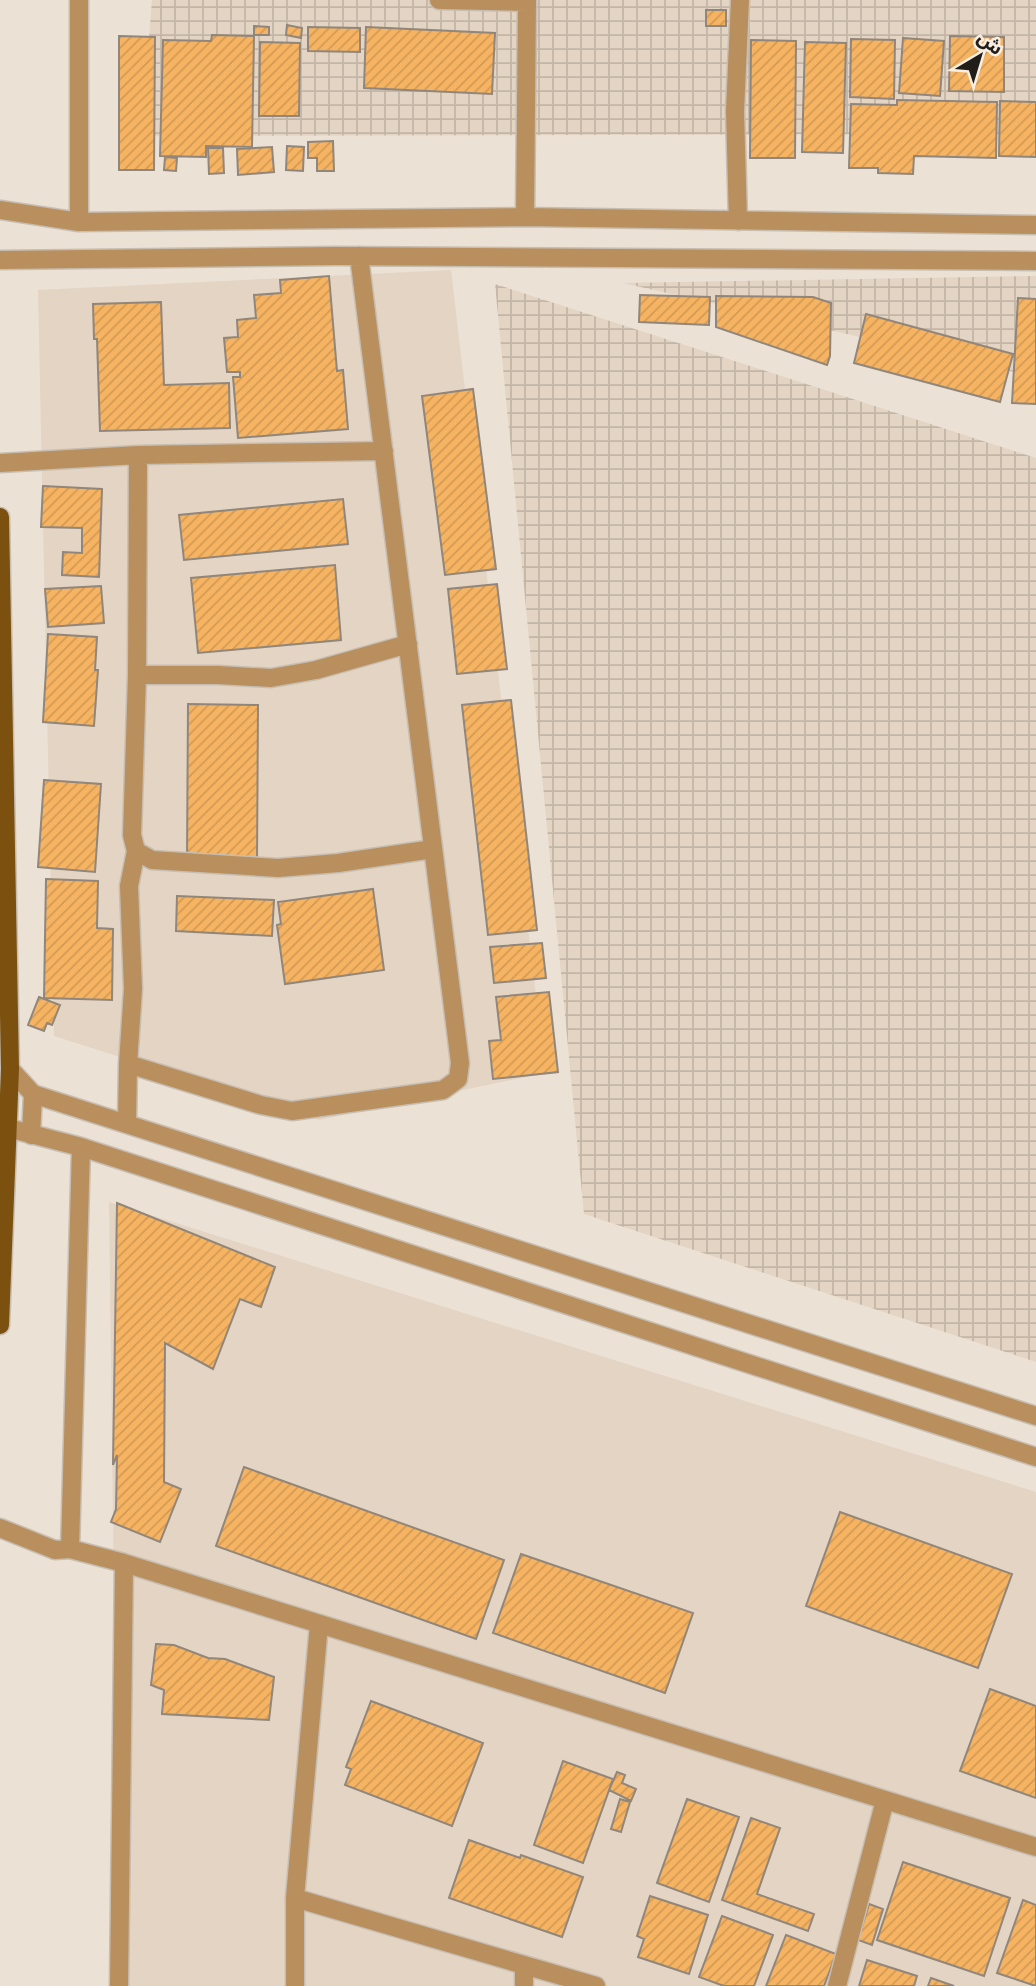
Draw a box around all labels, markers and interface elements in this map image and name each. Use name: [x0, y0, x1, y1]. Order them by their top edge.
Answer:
north arrow: [945, 21, 1015, 91]
text: ش: [972, 24, 1009, 61]

